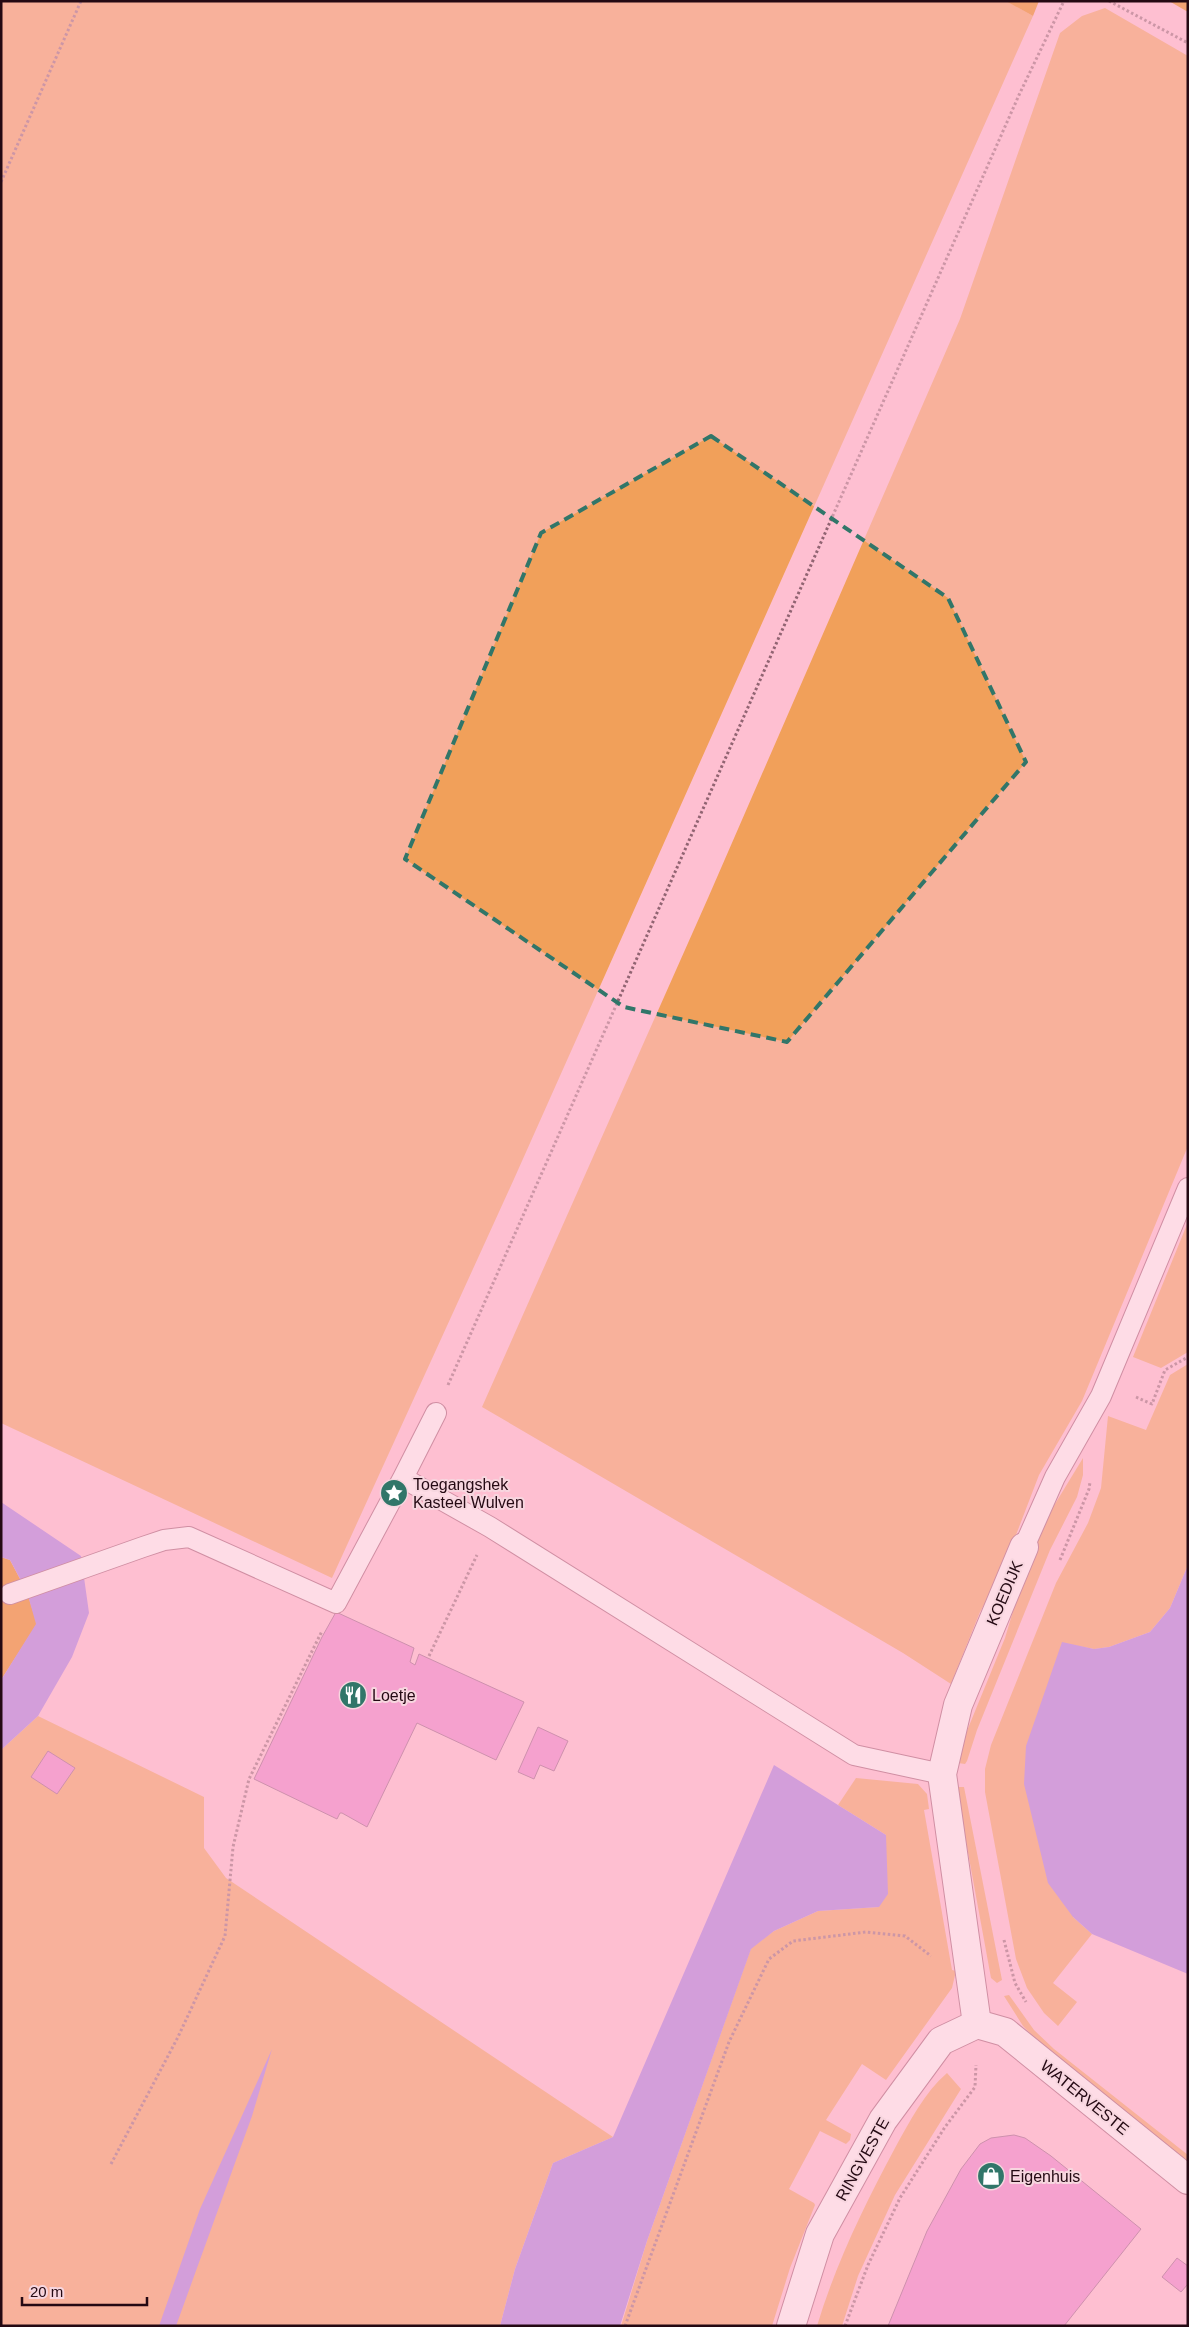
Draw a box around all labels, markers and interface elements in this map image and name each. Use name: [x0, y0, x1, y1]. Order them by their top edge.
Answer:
place label: Toegangshek Kasteel Wulven: [413, 1476, 524, 1511]
place icon: Toegangshek Kasteel Wulven: [379, 1478, 409, 1508]
street label: KOEDIJK: [983, 1558, 1026, 1628]
restaurant icon: Loetje: [338, 1680, 368, 1710]
place label: Loetje: [372, 1687, 416, 1704]
street label: WATERVESTE: [1037, 2057, 1132, 2138]
street label: RINGVESTE: [833, 2115, 892, 2204]
shop icon: Eigenhuis: [976, 2161, 1006, 2191]
place label: Eigenhuis: [1010, 2168, 1080, 2185]
scale bar: [22, 2274, 148, 2306]
text: 20 m: [30, 2283, 63, 2300]

